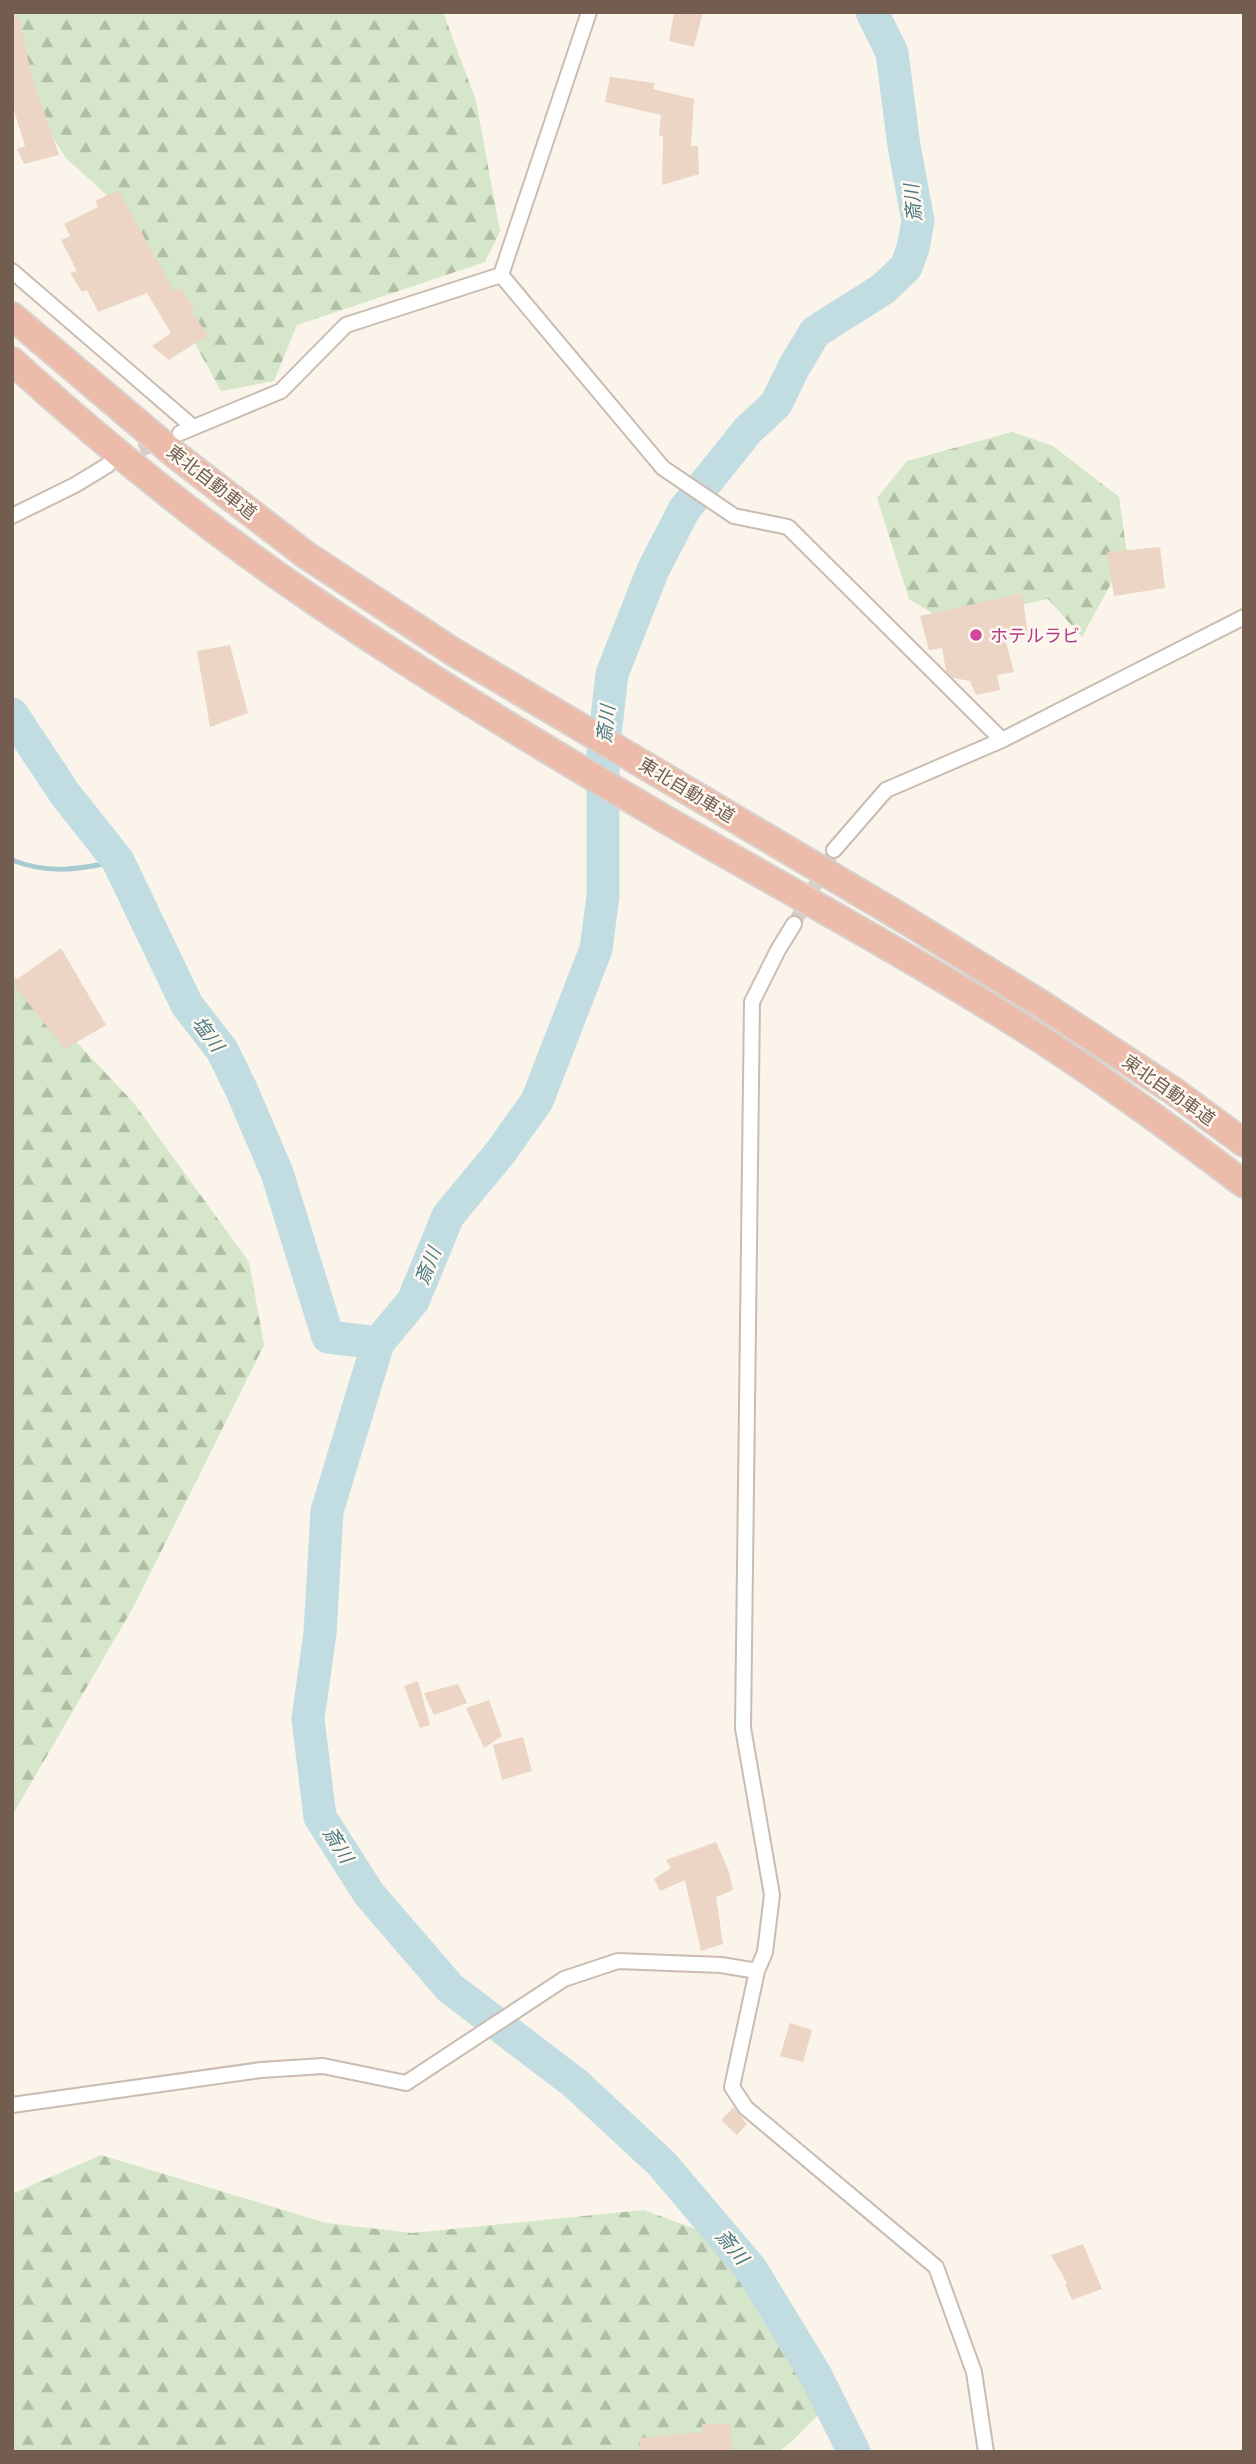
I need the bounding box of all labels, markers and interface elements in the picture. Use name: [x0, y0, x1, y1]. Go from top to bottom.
water label: 斎川: [900, 181, 926, 223]
street label: 東北自動車道: [163, 440, 261, 524]
place label: ホテルラビ: [990, 625, 1080, 646]
marker: ホテルラビ: [968, 627, 984, 643]
water label: 斎川: [593, 702, 620, 744]
street label: 東北自動車道: [635, 753, 739, 827]
water label: 塩川: [188, 1012, 230, 1058]
street label: 東北自動車道: [1119, 1050, 1219, 1130]
water label: 斎川: [410, 1242, 447, 1288]
water label: 斎川: [318, 1823, 359, 1869]
water label: 斎川: [711, 2225, 754, 2270]

